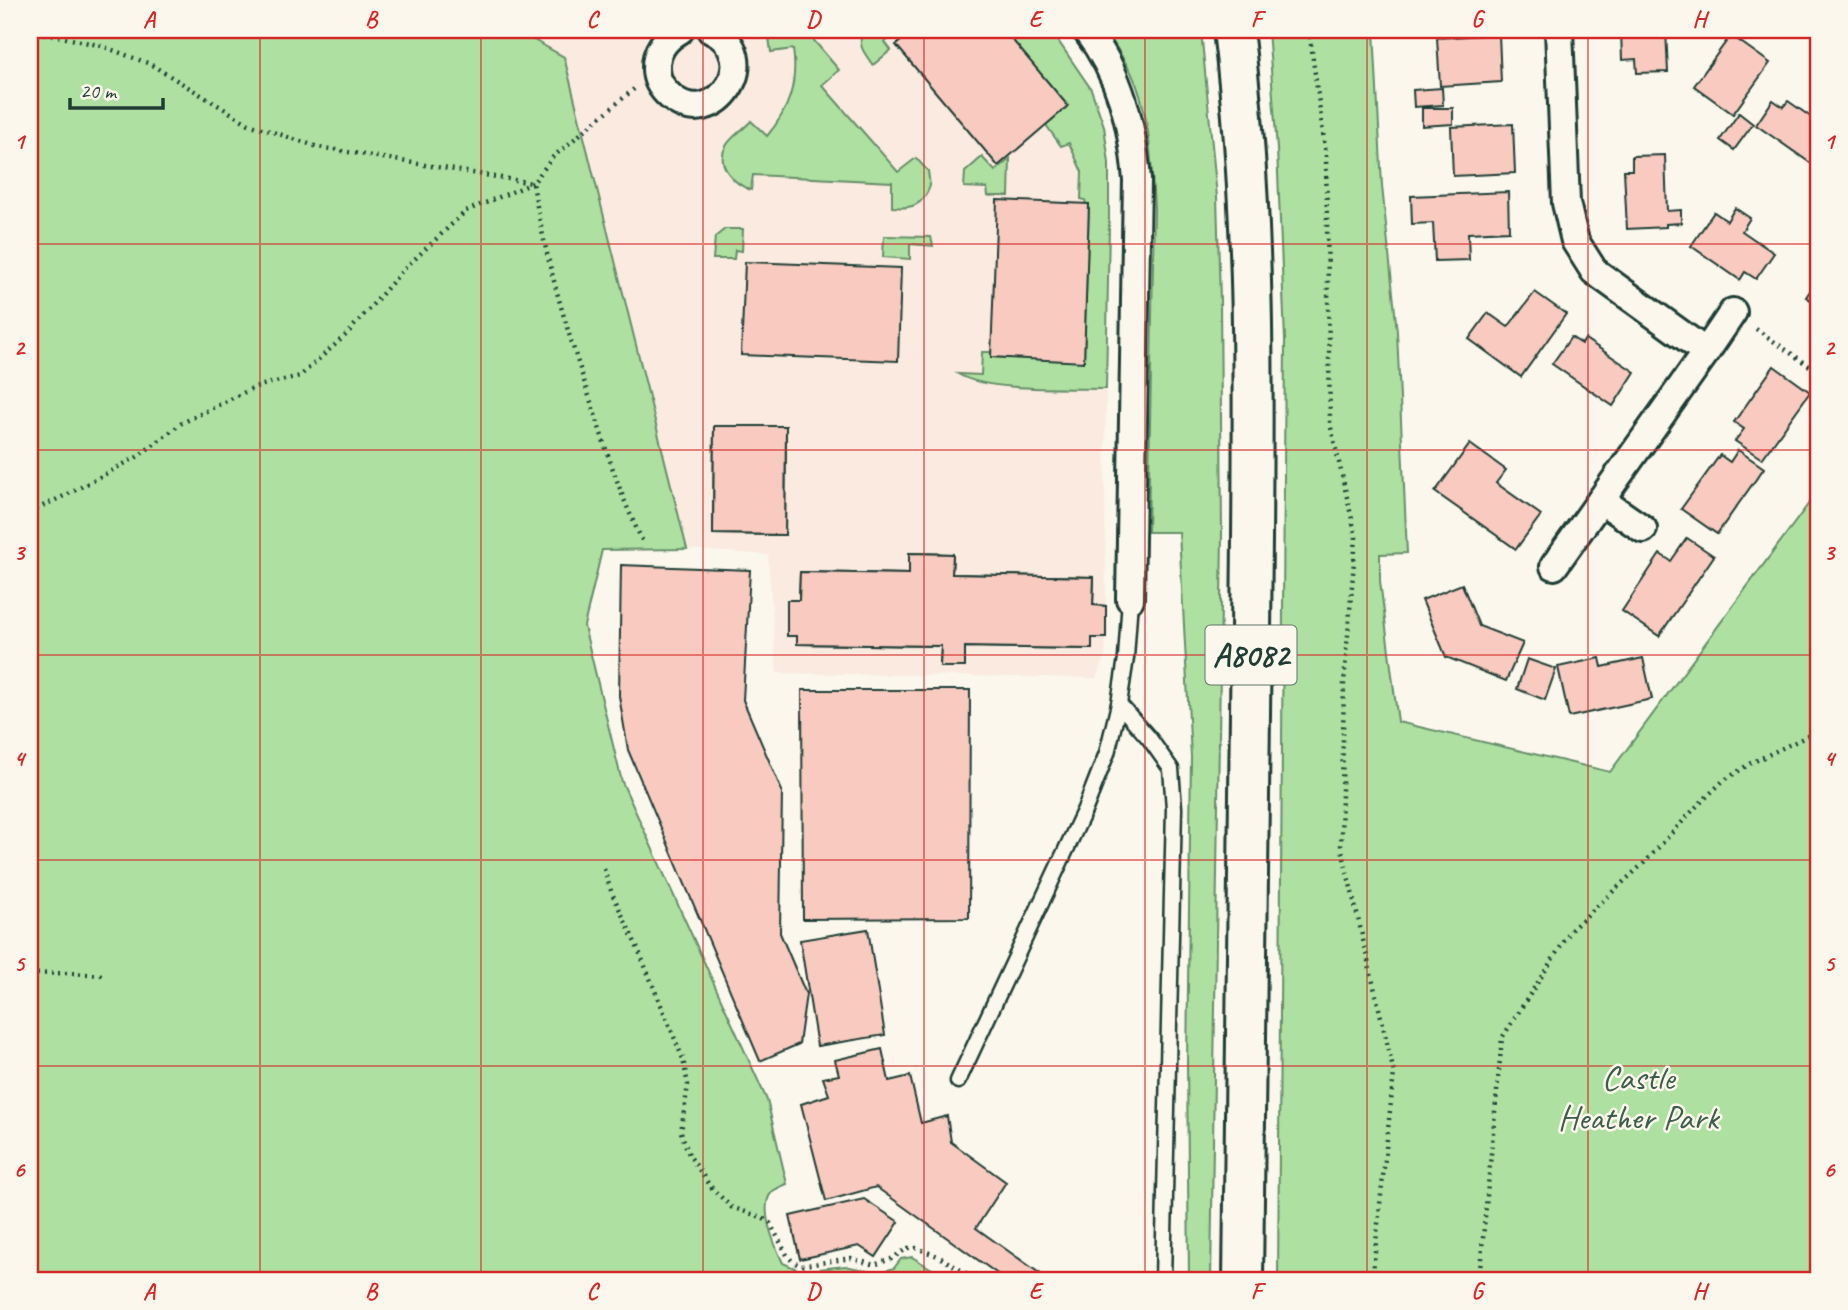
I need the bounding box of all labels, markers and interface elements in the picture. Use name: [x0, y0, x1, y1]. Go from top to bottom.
text: A: [143, 5, 157, 34]
text: B: [365, 5, 379, 34]
text: C: [587, 5, 601, 34]
text: D: [806, 5, 822, 34]
text: E: [1029, 5, 1045, 34]
text: F: [1251, 5, 1267, 34]
text: G: [1471, 5, 1486, 34]
text: H: [1692, 5, 1710, 34]
scale bar: [70, 66, 163, 110]
text: 20 m: [80, 78, 118, 104]
text: 1: [14, 127, 27, 156]
text: 1: [1824, 127, 1837, 156]
text: 2: [14, 333, 27, 362]
text: 2: [1824, 333, 1837, 362]
text: 3: [14, 538, 27, 567]
text: 3: [1824, 538, 1837, 567]
road number: A8082: [1206, 626, 1296, 684]
text: 4: [14, 744, 27, 773]
text: 4: [1824, 744, 1837, 773]
text: 5: [14, 949, 26, 978]
text: 5: [1824, 949, 1836, 978]
park label: Castle Heather Park: [1558, 1055, 1720, 1140]
text: 6: [14, 1155, 27, 1184]
text: 6: [1824, 1155, 1837, 1184]
text: A: [143, 1277, 157, 1306]
text: B: [365, 1277, 379, 1306]
text: C: [587, 1277, 601, 1306]
text: D: [806, 1277, 822, 1306]
text: E: [1029, 1277, 1045, 1306]
text: F: [1251, 1277, 1267, 1306]
text: G: [1471, 1277, 1486, 1306]
text: H: [1692, 1277, 1710, 1306]

